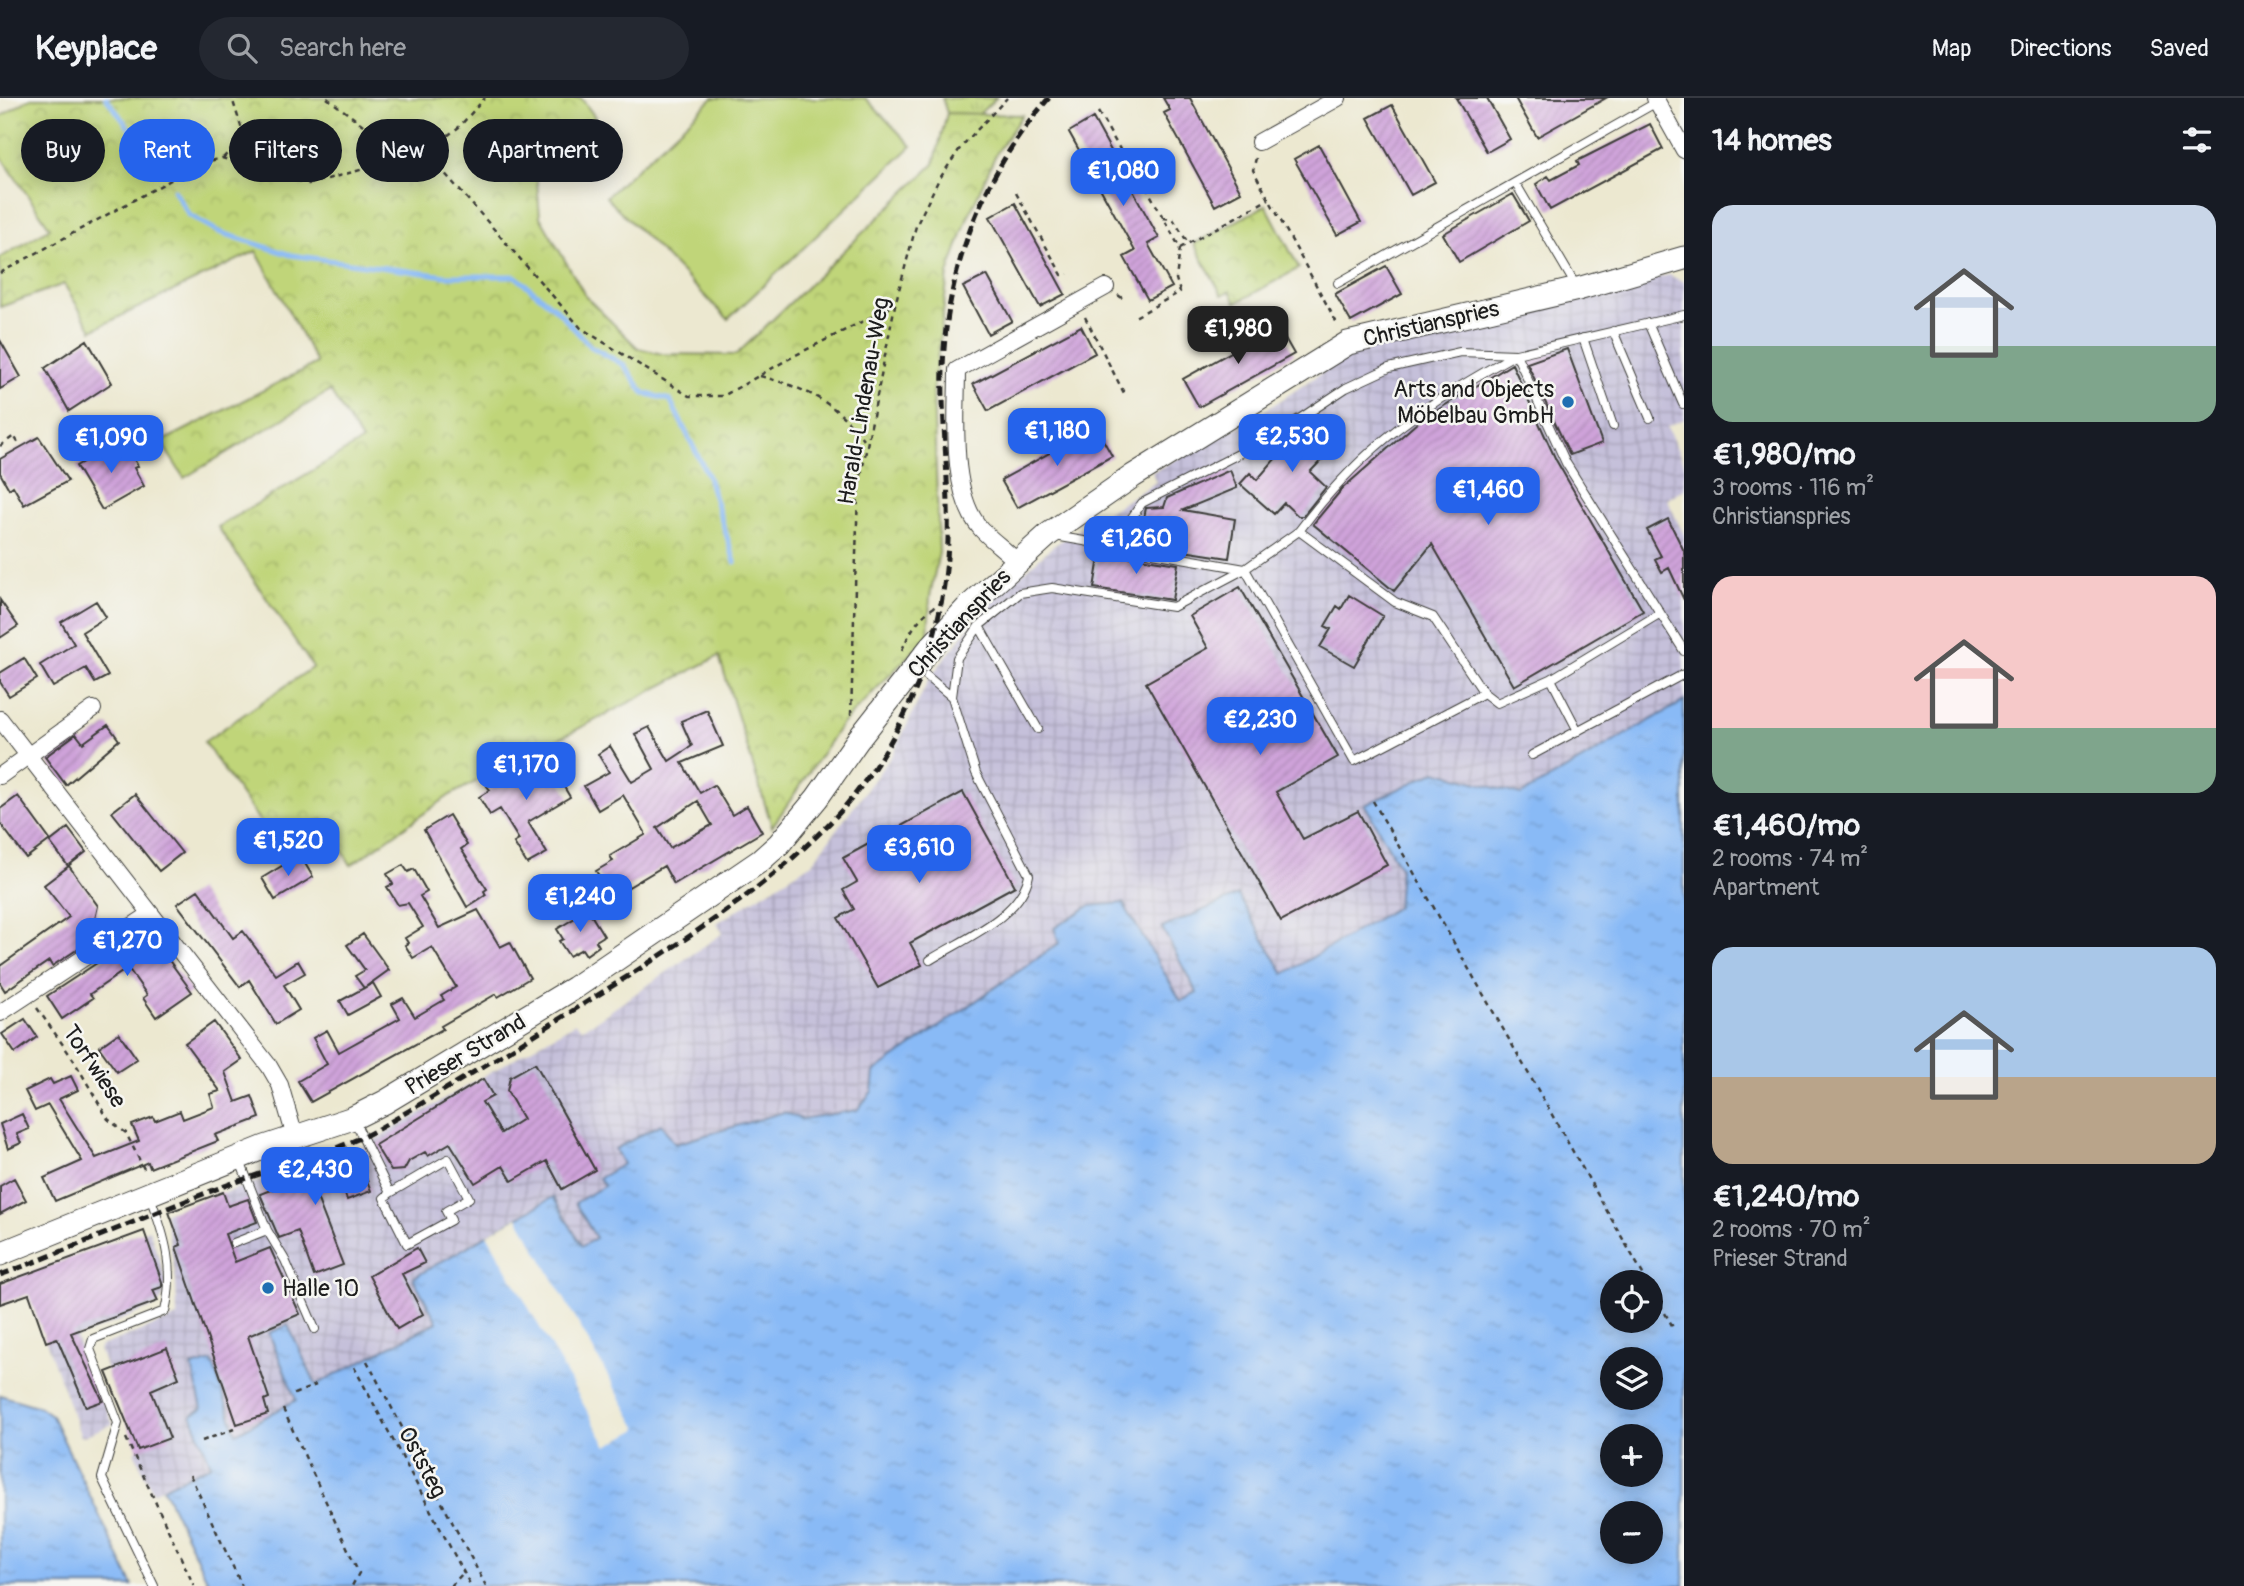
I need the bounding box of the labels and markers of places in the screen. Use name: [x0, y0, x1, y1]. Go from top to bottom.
pin: €1,080: [1066, 148, 1180, 208]
pin: €1,980: [1181, 306, 1295, 366]
place label: Arts and Objects Möbelbau GmbH: [1393, 375, 1554, 430]
marker: Arts and Objects Möbelbau GmbH: [1560, 394, 1576, 410]
pin: €1,180: [1000, 408, 1114, 468]
pin: €2,530: [1235, 414, 1349, 474]
pin: €1,090: [54, 416, 168, 475]
pin: €1,460: [1431, 468, 1545, 527]
pin: €1,260: [1079, 517, 1193, 576]
pin: €2,230: [1203, 698, 1317, 757]
pin: €1,170: [469, 742, 583, 802]
pin: €1,520: [231, 818, 345, 878]
pin: €3,610: [862, 826, 976, 885]
pin: €1,240: [523, 874, 637, 934]
pin: €1,270: [70, 918, 184, 978]
pin: €2,430: [258, 1148, 372, 1207]
place label: Halle 10: [282, 1274, 359, 1303]
marker: Halle 10: [260, 1280, 276, 1296]

